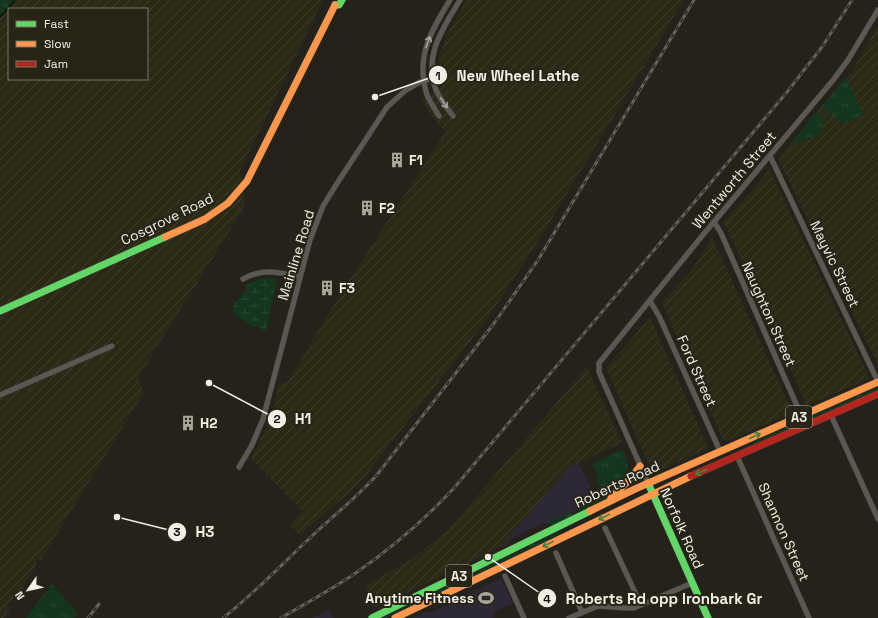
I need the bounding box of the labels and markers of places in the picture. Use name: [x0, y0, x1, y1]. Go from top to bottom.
callout: New Wheel Lathe: [428, 62, 587, 89]
building icon: F1: [388, 151, 406, 169]
place label: F1: [409, 151, 423, 169]
building icon: F2: [358, 199, 376, 217]
place label: F2: [379, 199, 395, 217]
building icon: F3: [318, 279, 336, 297]
place label: F3: [339, 279, 355, 297]
callout: H1: [267, 405, 319, 432]
building icon: H2: [179, 414, 197, 432]
place label: H2: [200, 414, 218, 432]
callout: H3: [167, 518, 222, 545]
callout: Roberts Rd opp Ironbark Gr: [537, 585, 770, 612]
place label: Anytime Fitness: [365, 589, 474, 607]
sports icon: Anytime Fitness: [477, 589, 495, 607]

